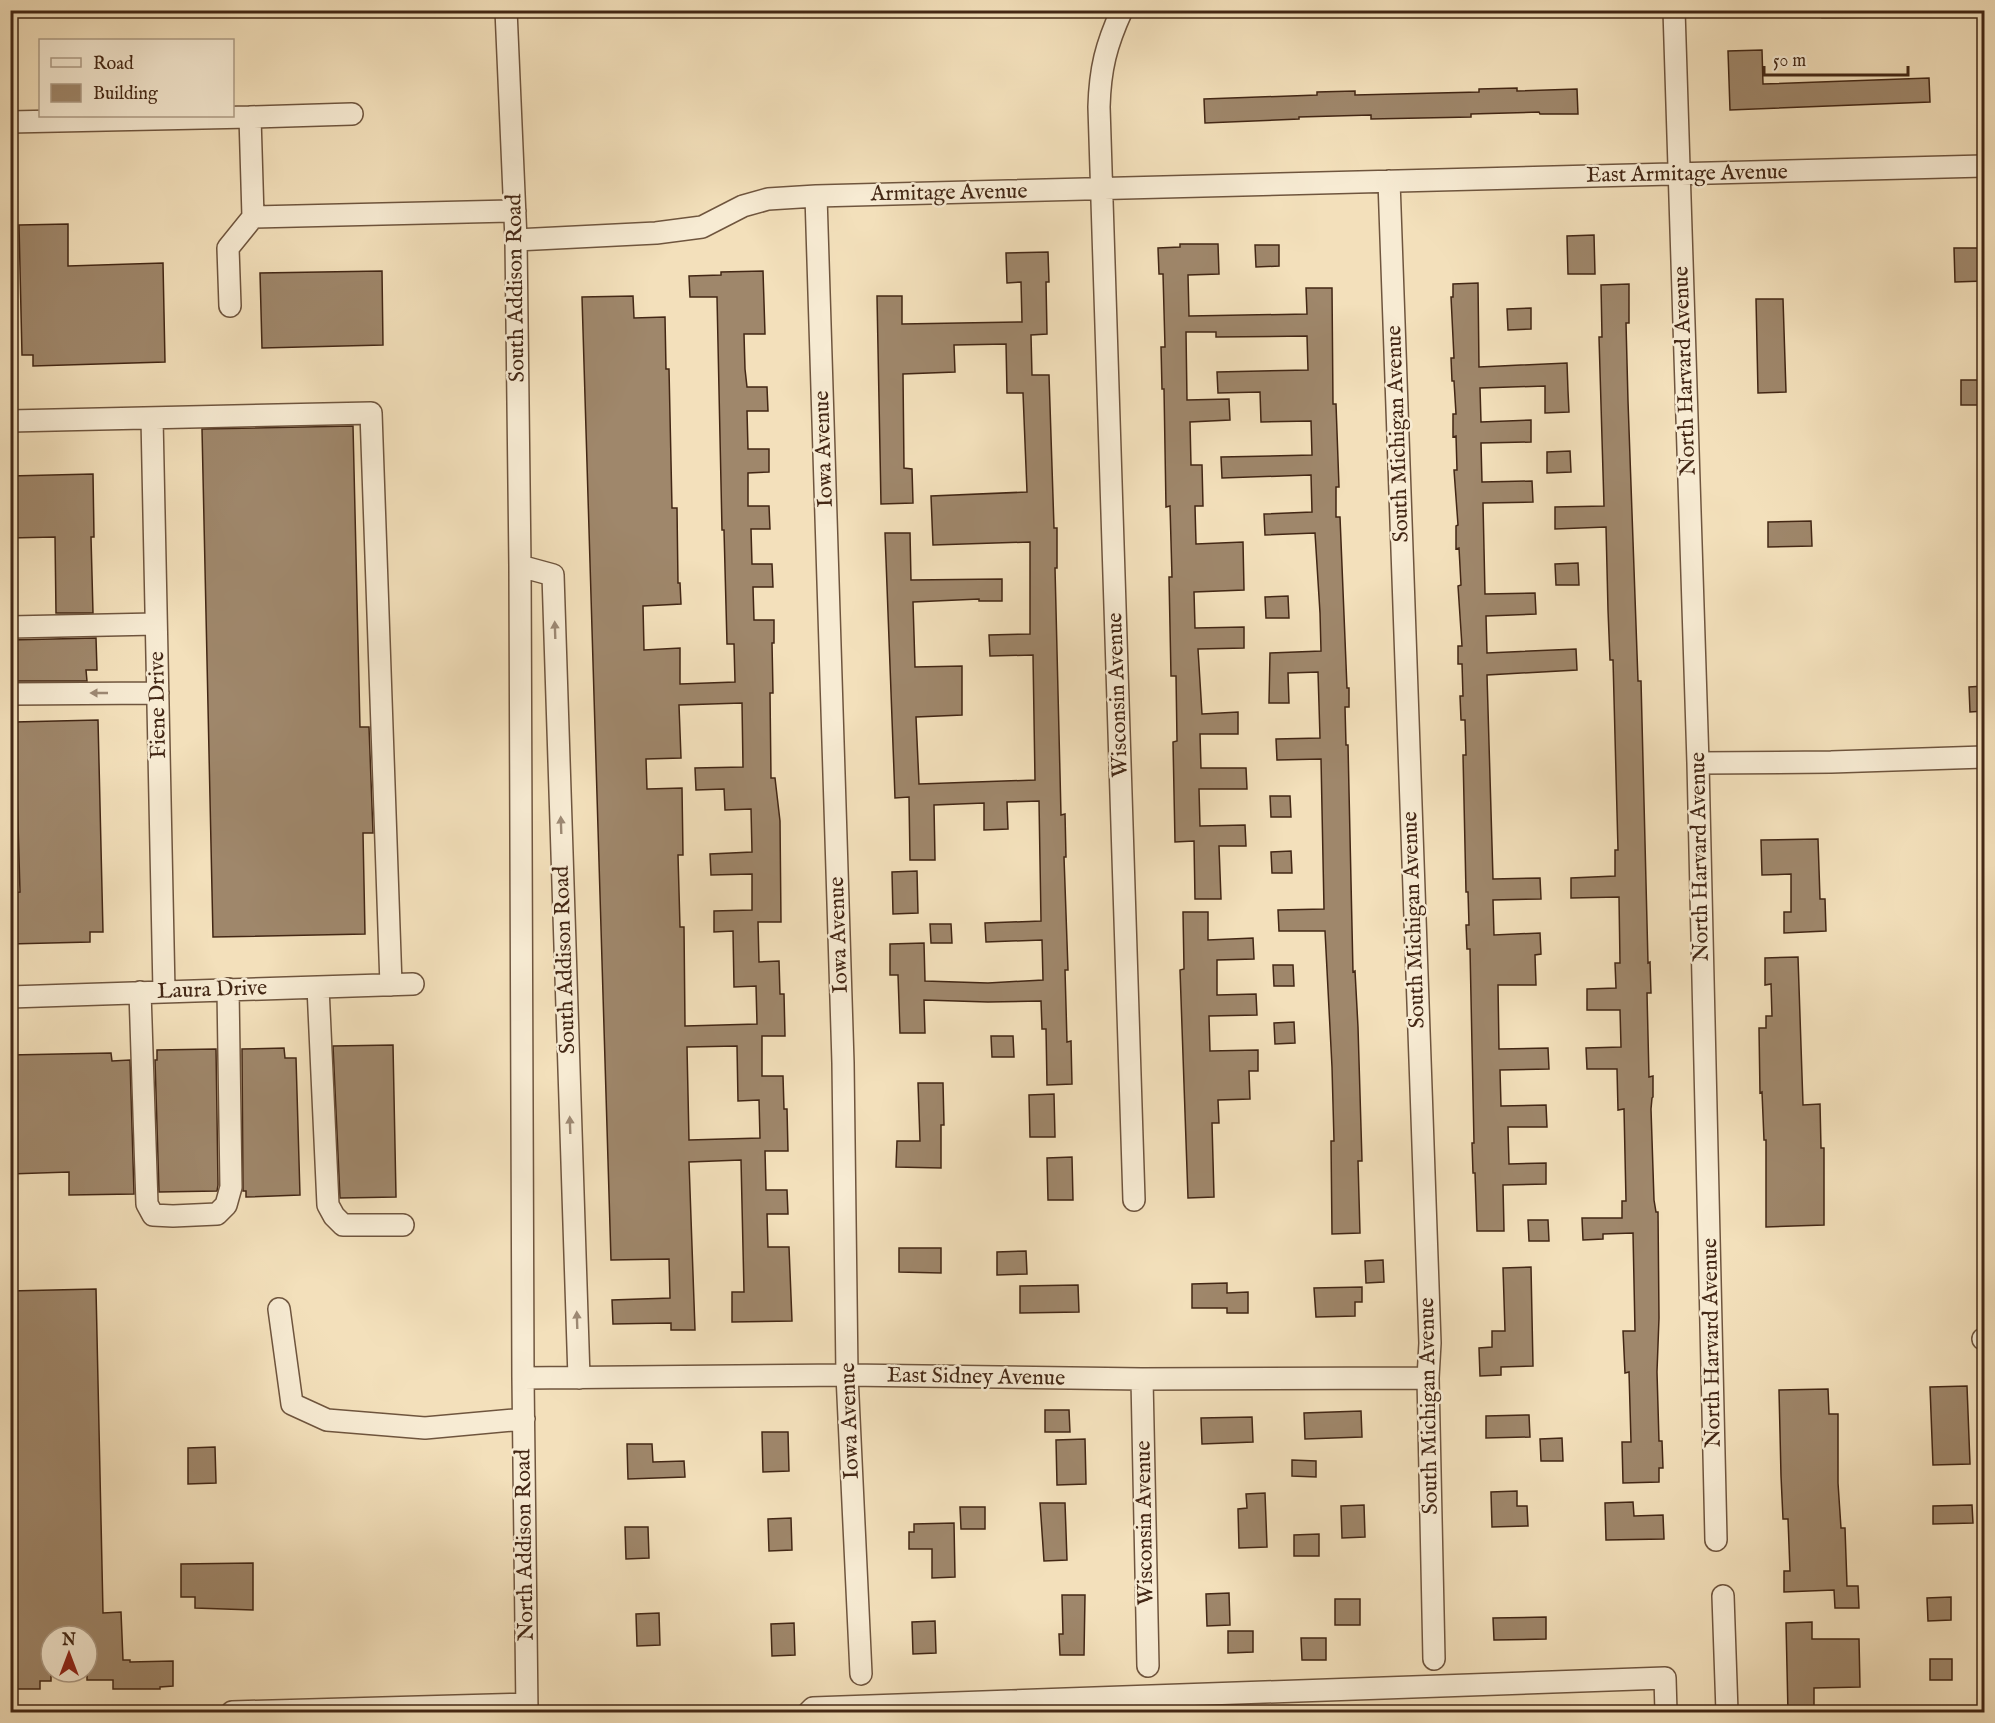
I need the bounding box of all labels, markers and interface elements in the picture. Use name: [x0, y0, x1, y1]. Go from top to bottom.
legend: [39, 39, 234, 117]
scale bar: [1764, 39, 1908, 77]
text: 50 m: [1773, 50, 1806, 73]
text: Road: [93, 53, 134, 76]
text: Building: [93, 83, 158, 106]
street label: East Armitage Avenue: [1586, 158, 1788, 190]
street label: Armitage Avenue: [869, 178, 1028, 208]
street label: South Addison Road: [500, 193, 532, 382]
street label: North Harvard Avenue: [1667, 266, 1703, 476]
street label: South Michigan Avenue: [1380, 325, 1416, 543]
street label: Iowa Avenue: [808, 390, 840, 508]
street label: Wisconsin Avenue: [1101, 612, 1135, 778]
one-way arrow: [550, 621, 559, 640]
street label: Fiene Drive: [143, 651, 173, 759]
one-way arrow: [90, 688, 109, 698]
street label: North Harvard Avenue: [1684, 752, 1716, 962]
street label: South Michigan Avenue: [1396, 811, 1432, 1029]
one-way arrow: [556, 816, 565, 835]
street label: South Addison Road: [548, 865, 582, 1055]
street label: Iowa Avenue: [823, 876, 855, 994]
street label: Laura Drive: [156, 974, 268, 1006]
one-way arrow: [566, 1115, 575, 1134]
street label: North Harvard Avenue: [1696, 1238, 1728, 1448]
street label: South Michigan Avenue: [1413, 1297, 1445, 1515]
one-way arrow: [572, 1310, 581, 1329]
street label: East Sidney Avenue: [887, 1361, 1065, 1393]
street label: Iowa Avenue: [834, 1362, 866, 1480]
street label: Wisconsin Avenue: [1130, 1440, 1160, 1606]
street label: North Addison Road: [509, 1448, 541, 1641]
north arrow: [39, 1624, 99, 1684]
text: N: [61, 1631, 76, 1651]

